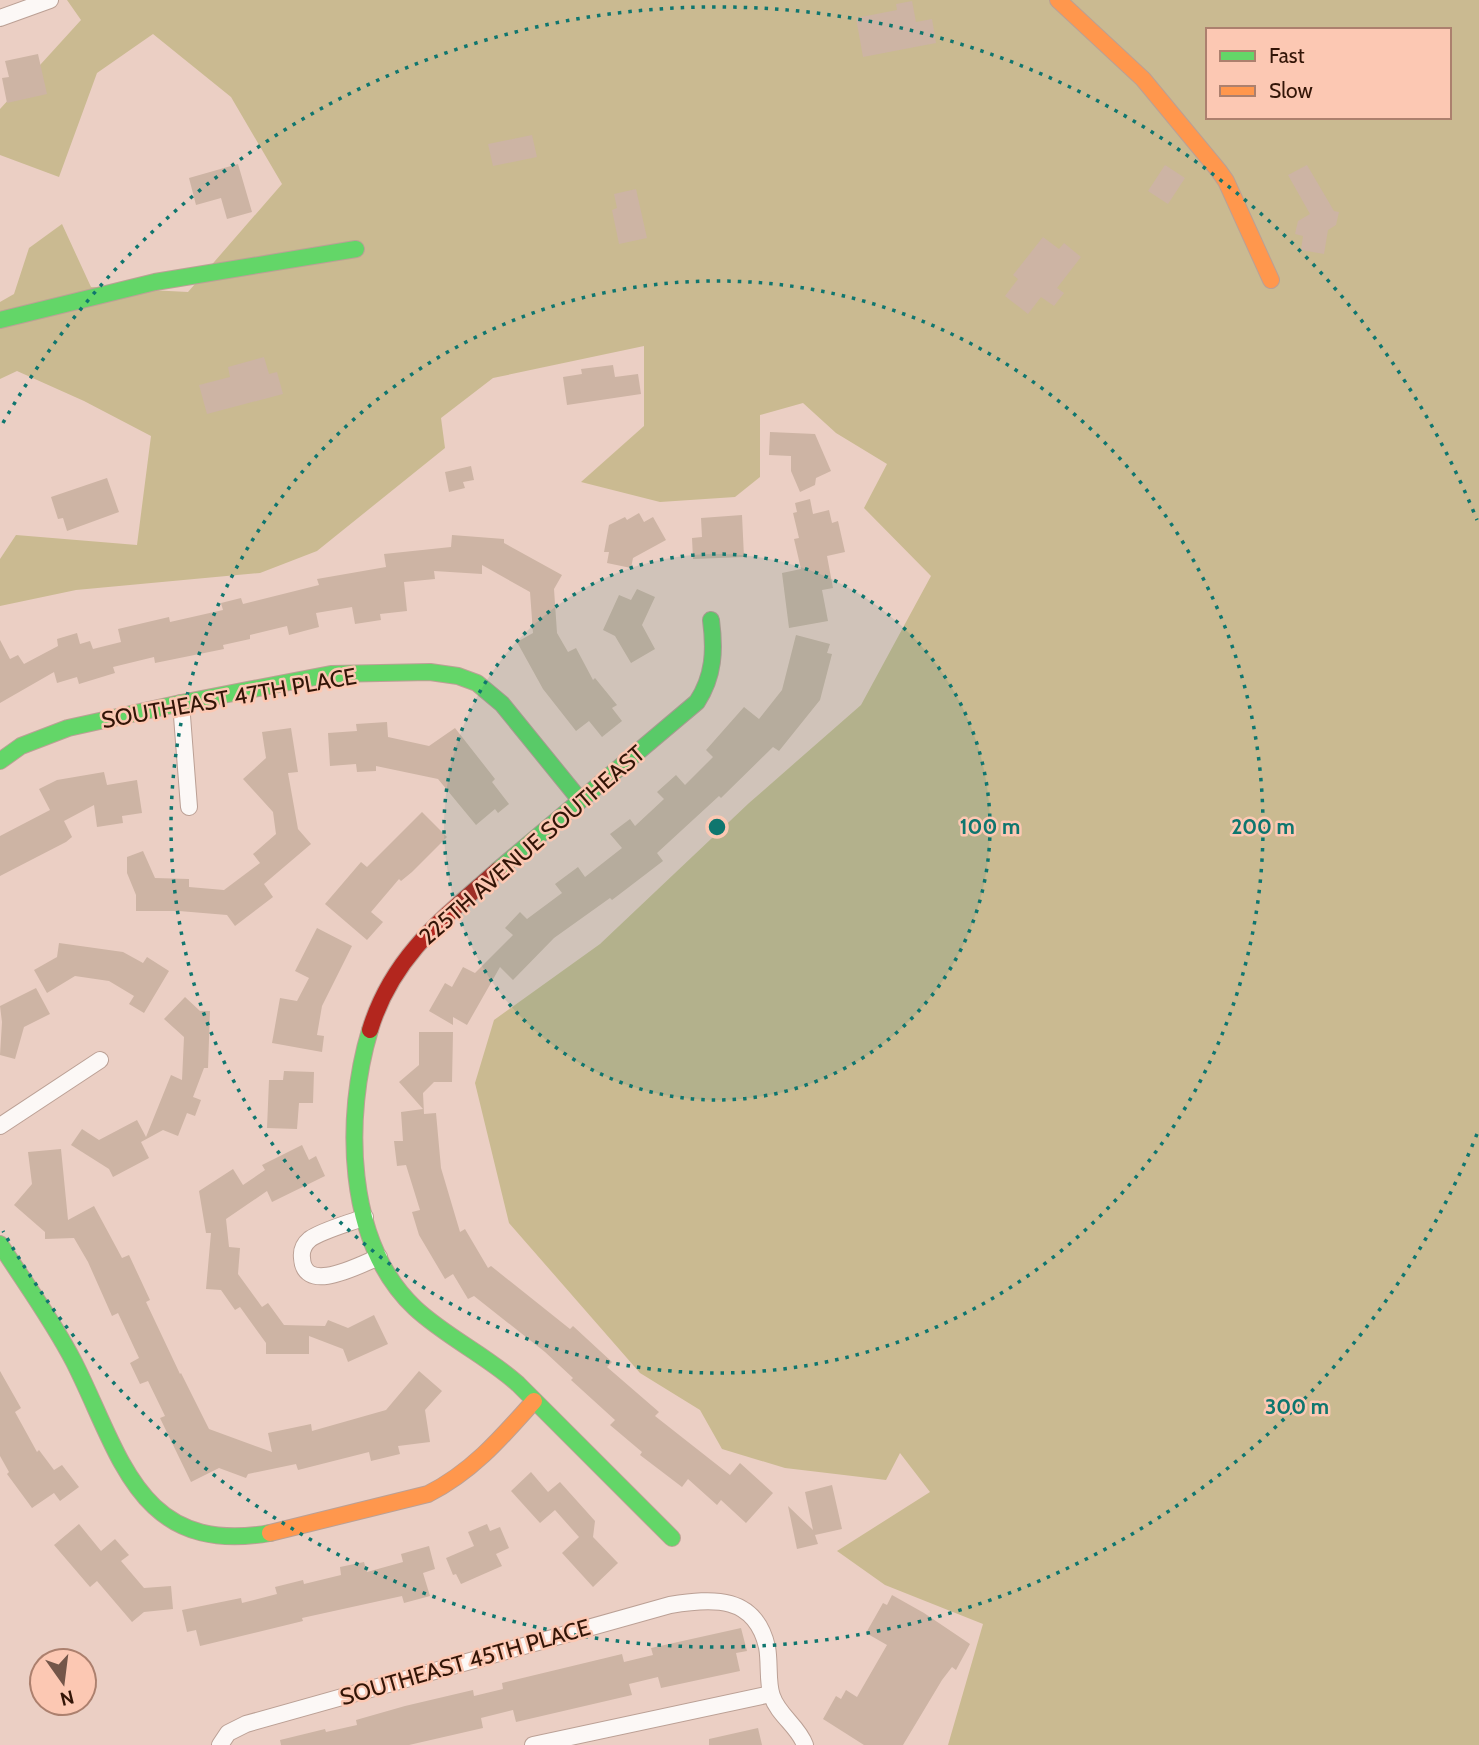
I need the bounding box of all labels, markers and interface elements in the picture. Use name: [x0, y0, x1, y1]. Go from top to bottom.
legend: [1206, 28, 1451, 119]
text: Fast: [1269, 43, 1305, 68]
text: Slow: [1269, 78, 1313, 103]
street label: SOUTHEAST 47TH PLACE: [99, 662, 359, 734]
street label: 225TH AVENUE SOUTHEAST: [414, 739, 650, 951]
text: 100 m: [960, 814, 1020, 839]
text: 200 m: [1231, 814, 1295, 839]
centre of rings: [705, 815, 729, 839]
text: 300 m: [1265, 1394, 1329, 1419]
street label: SOUTHEAST 45TH PLACE: [337, 1613, 593, 1711]
north arrow: [28, 1647, 98, 1717]
text: N: [58, 1685, 76, 1711]

